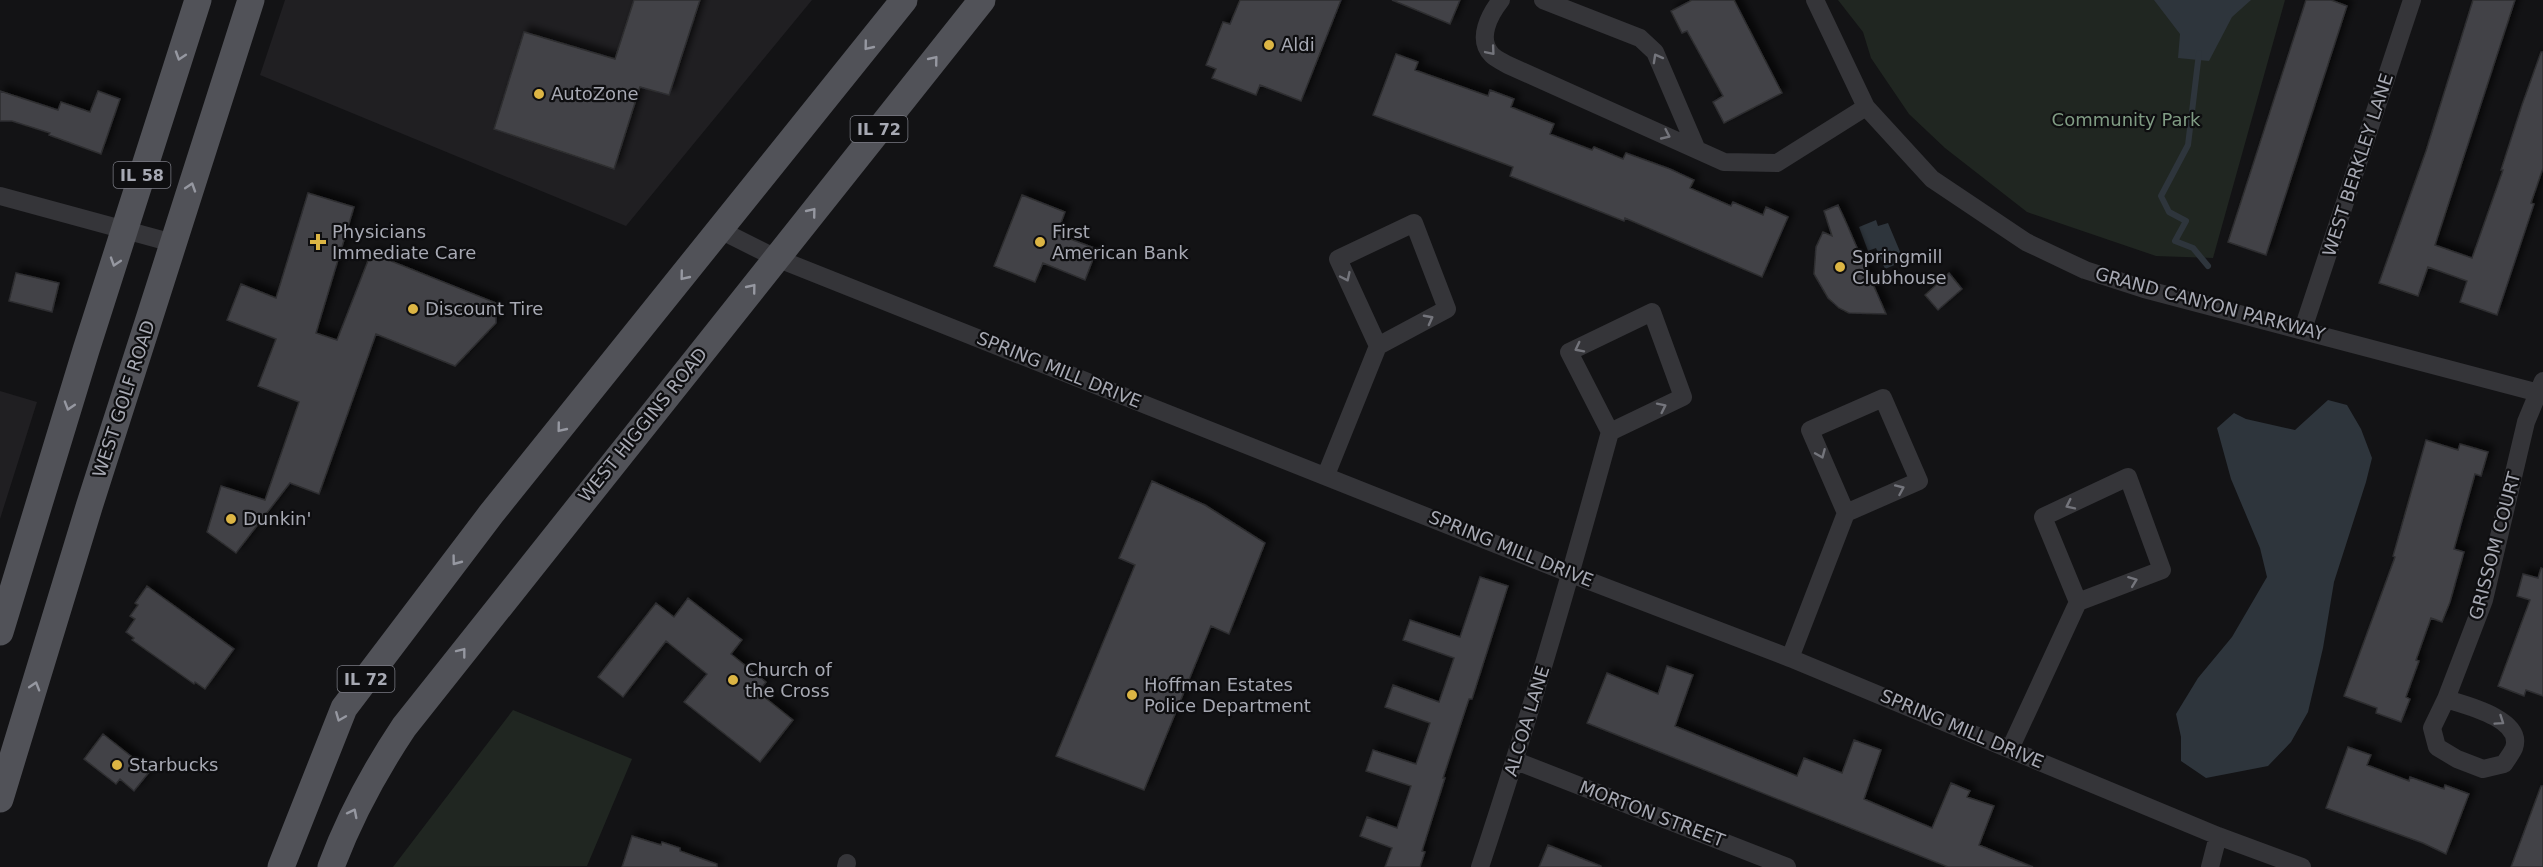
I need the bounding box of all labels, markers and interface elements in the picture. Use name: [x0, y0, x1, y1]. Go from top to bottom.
place label: Aldi: [1281, 34, 1315, 55]
marker: Aldi: [1262, 38, 1276, 52]
one-way arrow: [864, 39, 875, 50]
one-way arrow: [1484, 44, 1495, 55]
one-way arrow: [175, 50, 188, 61]
one-way arrow: [1653, 54, 1664, 64]
one-way arrow: [927, 56, 938, 67]
street label: WEST BERKLEY LANE: [2318, 71, 2397, 259]
place label: AutoZone: [551, 83, 639, 104]
marker: AutoZone: [532, 87, 546, 101]
park label: Community Park: [2052, 109, 2201, 130]
road number: IL 72: [850, 116, 908, 142]
one-way arrow: [1659, 127, 1670, 139]
road number: IL 58: [114, 162, 170, 188]
one-way arrow: [184, 182, 196, 193]
one-way arrow: [805, 208, 816, 219]
place label: Physicians Immediate Care: [332, 221, 476, 263]
place label: First American Bank: [1052, 221, 1189, 263]
marker: Physicians Immediate Care: [309, 233, 327, 251]
marker: First American Bank: [1033, 235, 1047, 249]
place label: Springmill Clubhouse: [1852, 246, 1947, 288]
one-way arrow: [110, 256, 122, 267]
marker: Springmill Clubhouse: [1833, 260, 1847, 274]
street label: GRAND CANYON PARKWAY: [2093, 263, 2328, 345]
one-way arrow: [680, 269, 691, 280]
one-way arrow: [1339, 270, 1351, 281]
one-way arrow: [745, 283, 756, 294]
place label: Discount Tire: [425, 298, 543, 319]
marker: Discount Tire: [406, 302, 420, 316]
one-way arrow: [1423, 315, 1434, 326]
street label: WEST GOLF ROAD: [88, 318, 159, 480]
street label: SPRING MILL DRIVE: [974, 327, 1144, 412]
one-way arrow: [1574, 340, 1585, 352]
street label: WEST HIGGINS ROAD: [574, 343, 711, 506]
one-way arrow: [64, 400, 76, 411]
one-way arrow: [1656, 402, 1667, 414]
one-way arrow: [557, 421, 568, 432]
one-way arrow: [1814, 448, 1826, 459]
street label: GRISSOM COURT: [2465, 469, 2525, 622]
one-way arrow: [1893, 484, 1904, 496]
one-way arrow: [2065, 497, 2076, 509]
street label: SPRING MILL DRIVE: [1426, 506, 1596, 591]
place label: Dunkin': [243, 508, 311, 529]
marker: Dunkin': [224, 512, 238, 526]
one-way arrow: [452, 554, 463, 565]
one-way arrow: [2127, 576, 2138, 589]
one-way arrow: [455, 648, 466, 659]
place label: Church of the Cross: [745, 659, 832, 701]
street label: ALCOA LANE: [1500, 663, 1553, 779]
road number: IL 72: [338, 666, 394, 692]
marker: Church of the Cross: [726, 673, 740, 687]
place label: Hoffman Estates Police Department: [1144, 674, 1311, 716]
one-way arrow: [28, 681, 40, 692]
street label: SPRING MILL DRIVE: [1877, 685, 2047, 772]
marker: Hoffman Estates Police Department: [1125, 688, 1139, 702]
one-way arrow: [335, 711, 347, 722]
one-way arrow: [2493, 714, 2504, 725]
place label: Starbucks: [129, 754, 218, 775]
marker: Starbucks: [110, 758, 124, 772]
street label: MORTON STREET: [1577, 776, 1729, 851]
one-way arrow: [346, 808, 357, 819]

